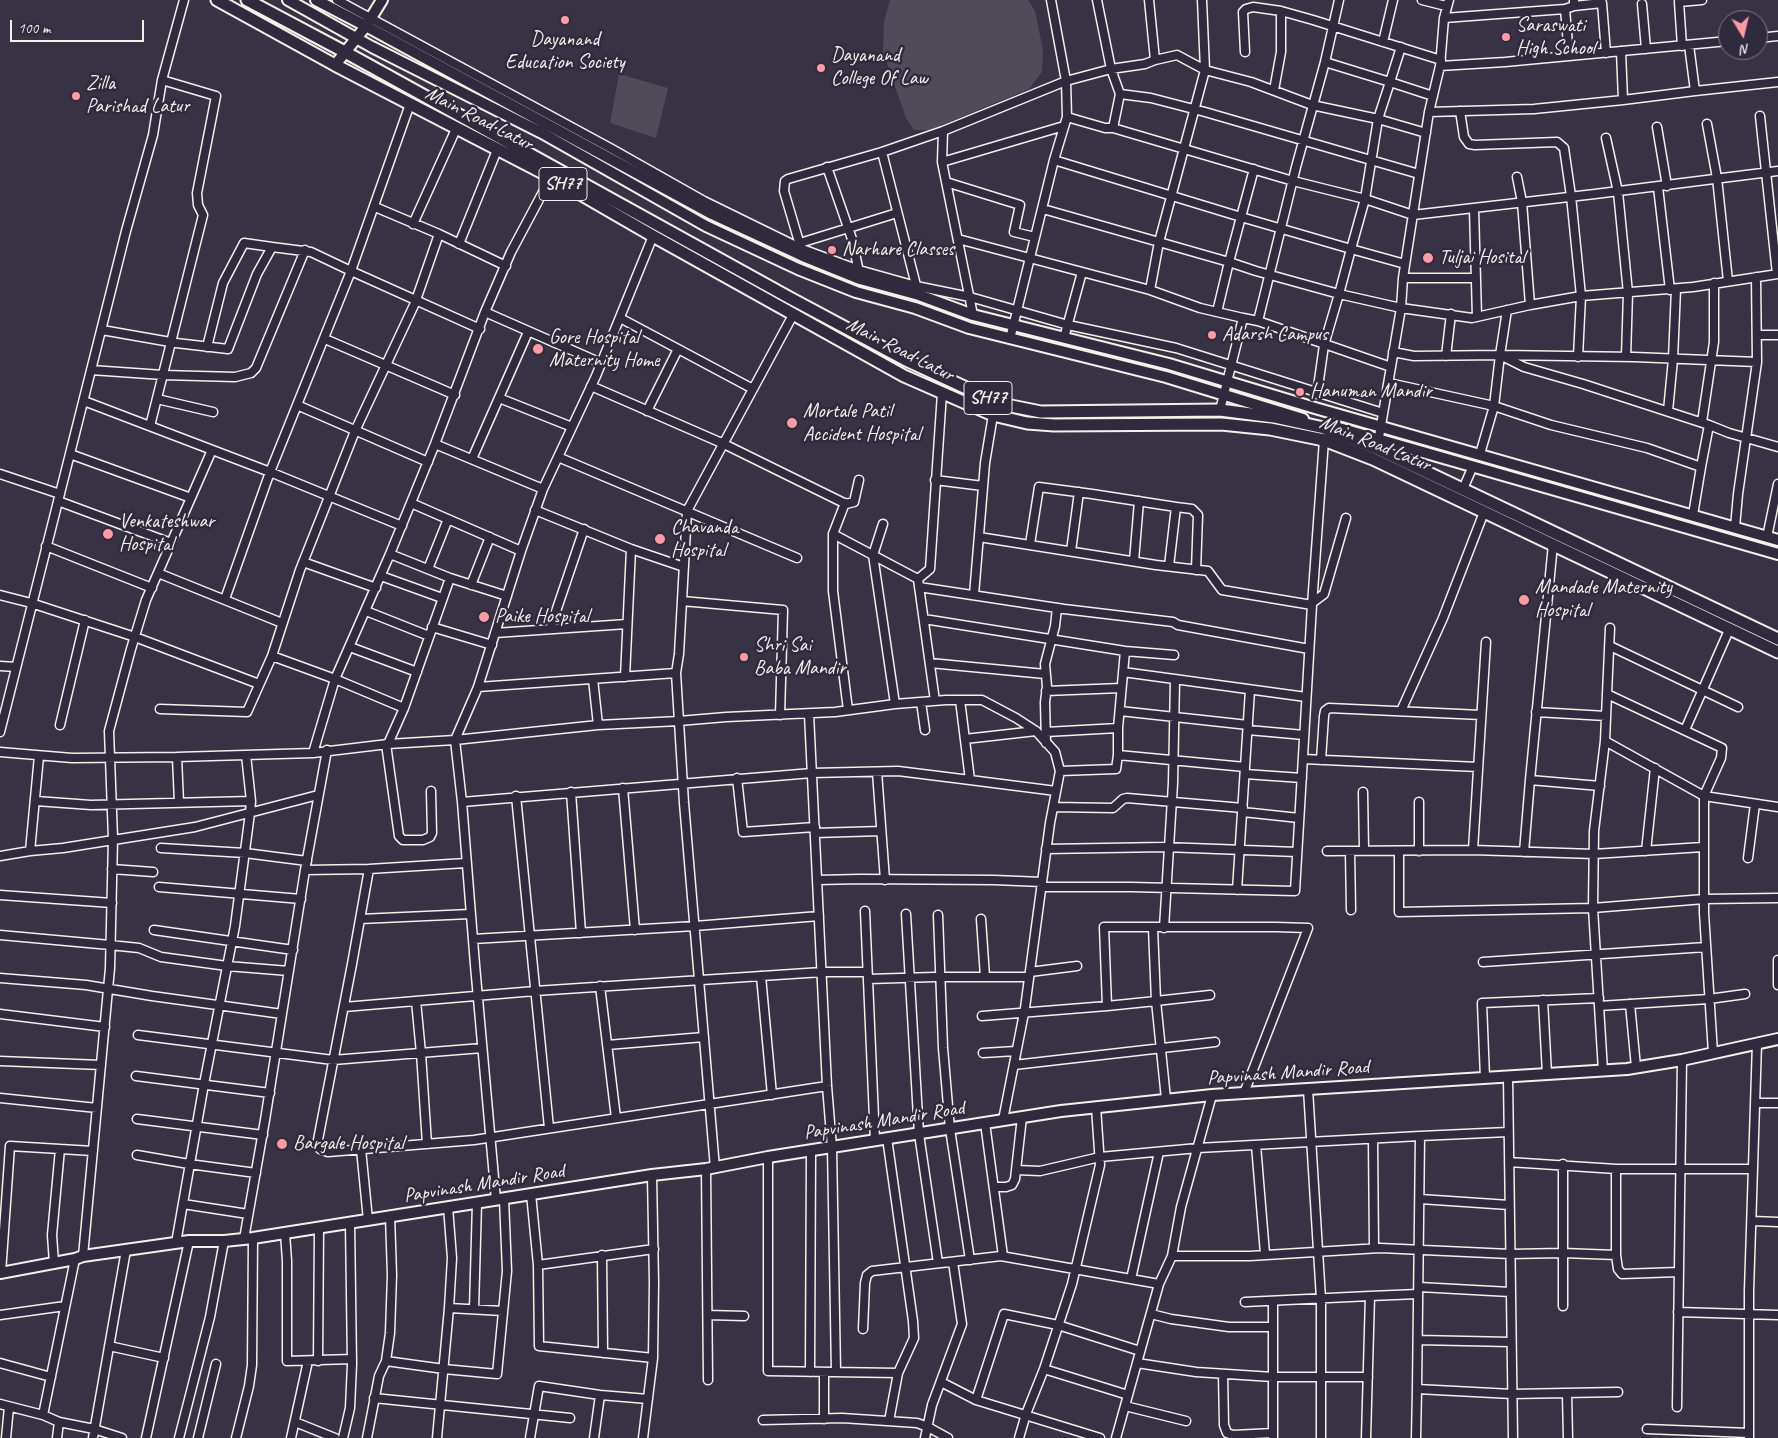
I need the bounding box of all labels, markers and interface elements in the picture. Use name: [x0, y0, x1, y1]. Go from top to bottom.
scale bar: [12, 10, 146, 42]
north arrow: [1718, 10, 1768, 60]
marker: Dayanand Education Society: [559, 14, 571, 26]
place label: Saraswati High School: [1516, 14, 1595, 61]
text: 100 m: [18, 19, 50, 38]
place label: Dayanand Education Society: [505, 28, 625, 75]
marker: Saraswati High School: [1500, 31, 1512, 43]
text: N: [1740, 40, 1751, 58]
place label: Dayanand College Of Law: [831, 44, 928, 91]
marker: Dayanand College Of Law: [815, 62, 827, 74]
place label: Zilla Parishad Latur: [86, 72, 189, 119]
street label: Main Road Latur: [421, 82, 537, 156]
marker: Zilla Parishad Latur: [70, 90, 82, 102]
road number: SH77: [539, 168, 587, 200]
place label: Narhare Classes: [842, 238, 954, 262]
marker: Narhare Classes: [826, 244, 838, 256]
place label: Tuljai Hosital: [1439, 246, 1525, 270]
marker: Tuljai Hosital: [1421, 251, 1435, 265]
street label: Main Road Latur: [842, 313, 958, 387]
place label: Adarsh Campus: [1222, 323, 1328, 347]
place label: Gore Hospital Maternity Home: [549, 326, 659, 373]
marker: Adarsh Campus: [1206, 329, 1218, 341]
marker: Gore Hospital Maternity Home: [531, 342, 545, 356]
place label: Hanuman Mandir: [1310, 380, 1432, 404]
road number: SH77: [964, 382, 1012, 414]
marker: Hanuman Mandir: [1294, 386, 1306, 398]
place label: Mortale Patil Accident Hospital: [803, 400, 920, 447]
street label: Main Road Latur: [1316, 411, 1434, 477]
marker: Mortale Patil Accident Hospital: [785, 416, 799, 430]
place label: Venkateshwar Hospital: [119, 510, 214, 557]
place label: Chavanda Hospital: [671, 516, 738, 563]
marker: Venkateshwar Hospital: [101, 527, 115, 541]
marker: Chavanda Hospital: [653, 532, 667, 546]
place label: Mandade Maternity Hospital: [1535, 576, 1672, 623]
marker: Mandade Maternity Hospital: [1517, 593, 1531, 607]
place label: Paike Hospital: [495, 605, 589, 629]
marker: Paike Hospital: [477, 610, 491, 624]
place label: Shri Sai Baba Mandir: [754, 634, 846, 681]
marker: Shri Sai Baba Mandir: [738, 651, 750, 663]
street label: Papvinash Mandir Road: [1206, 1055, 1370, 1091]
street label: Papvinash Mandir Road: [802, 1096, 966, 1146]
place label: Bargale Hospital: [293, 1132, 404, 1156]
marker: Bargale Hospital: [275, 1137, 289, 1151]
street label: Papvinash Mandir Road: [402, 1159, 566, 1209]

